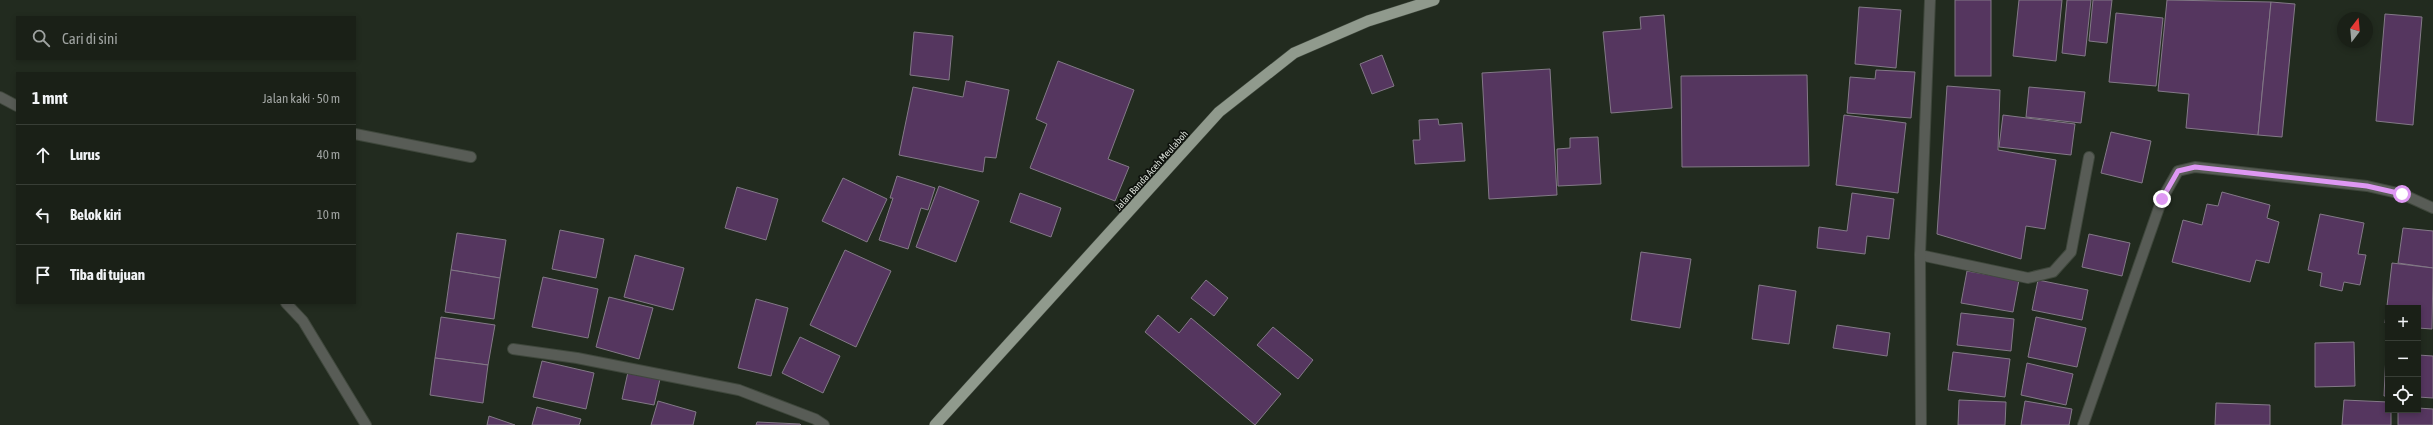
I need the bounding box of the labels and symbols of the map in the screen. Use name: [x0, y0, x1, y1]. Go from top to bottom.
north arrow: [2337, 12, 2373, 48]
street label: Jalan Banda Aceh Meulaboh: [1113, 128, 1190, 212]
route start: [2393, 185, 2411, 203]
route end: [2153, 190, 2171, 208]

